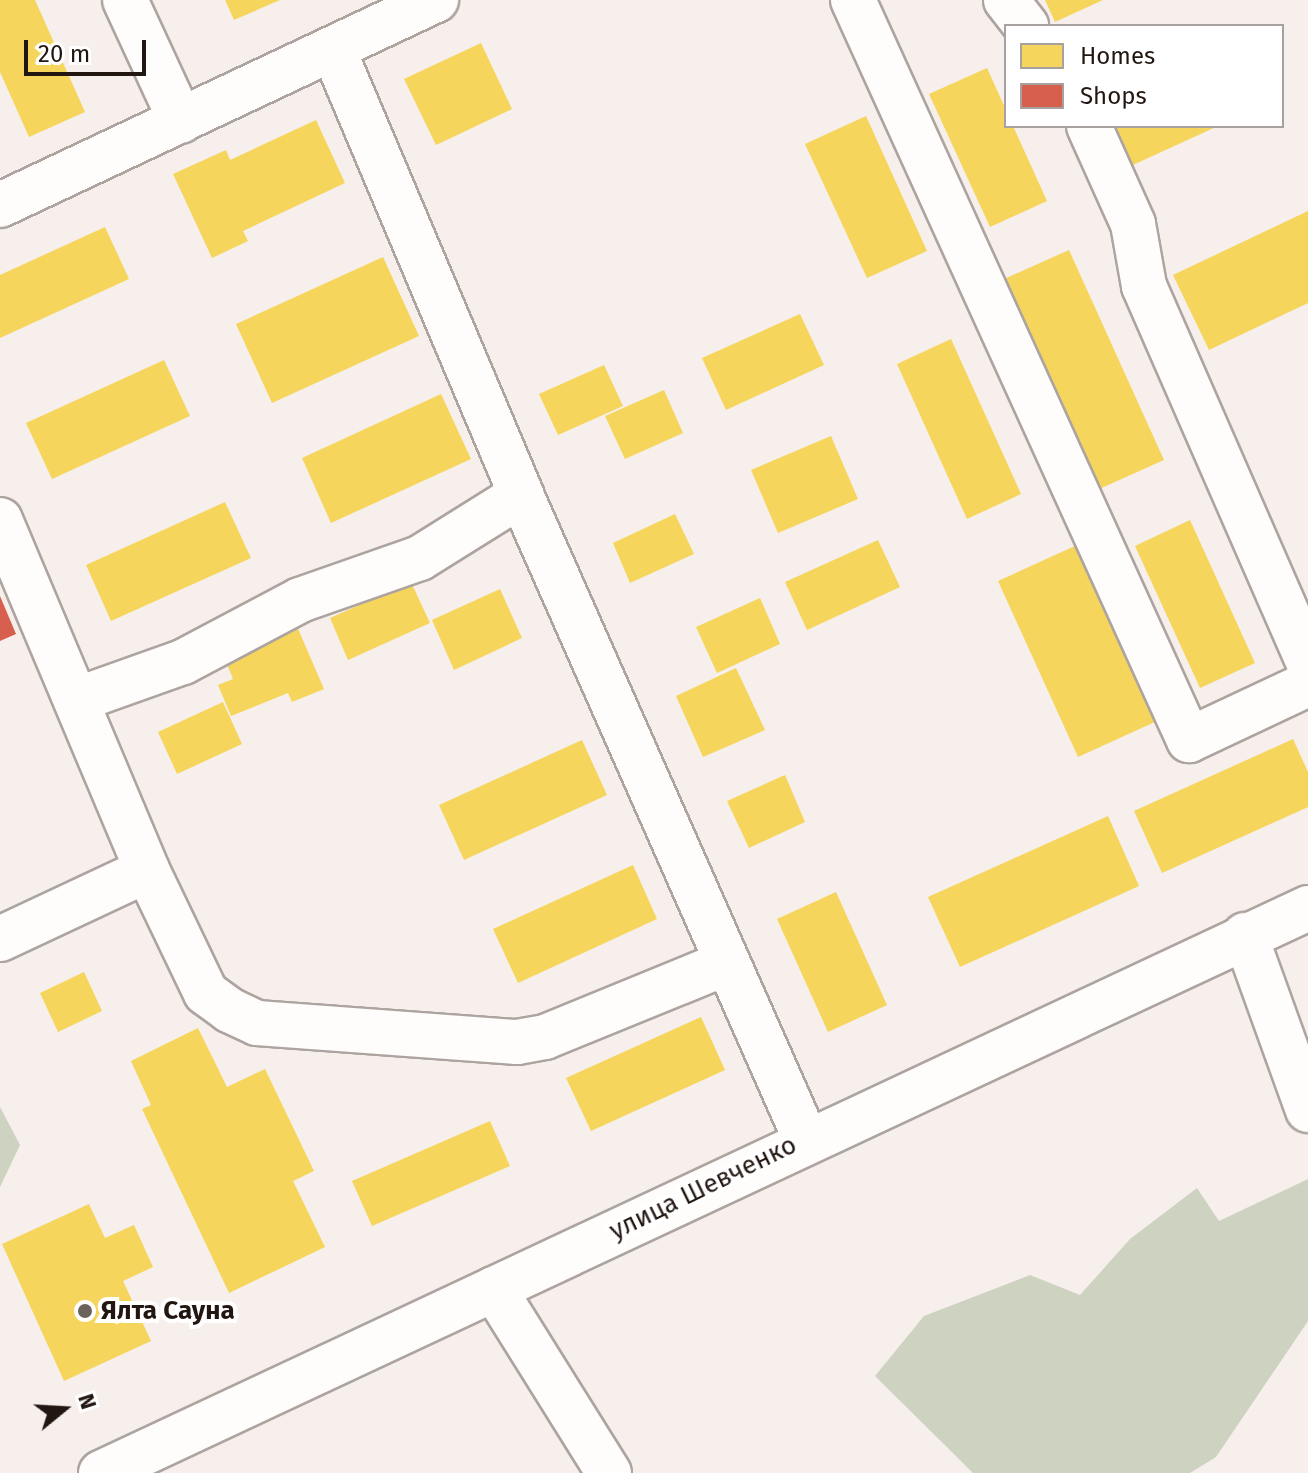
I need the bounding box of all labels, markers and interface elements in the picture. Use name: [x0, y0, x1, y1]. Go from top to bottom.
scale bar: [28, 24, 150, 74]
legend: [1004, 24, 1284, 128]
text: 20 m: [38, 40, 90, 68]
text: Homes: [1080, 42, 1155, 70]
text: Shops: [1080, 82, 1147, 110]
street label: улица Шевченко: [604, 1129, 802, 1247]
place label: Ялта Сауна: [101, 1295, 235, 1327]
marker: Ялта Сауна: [76, 1302, 94, 1320]
north arrow: [24, 1369, 104, 1449]
text: N: [72, 1390, 102, 1413]

